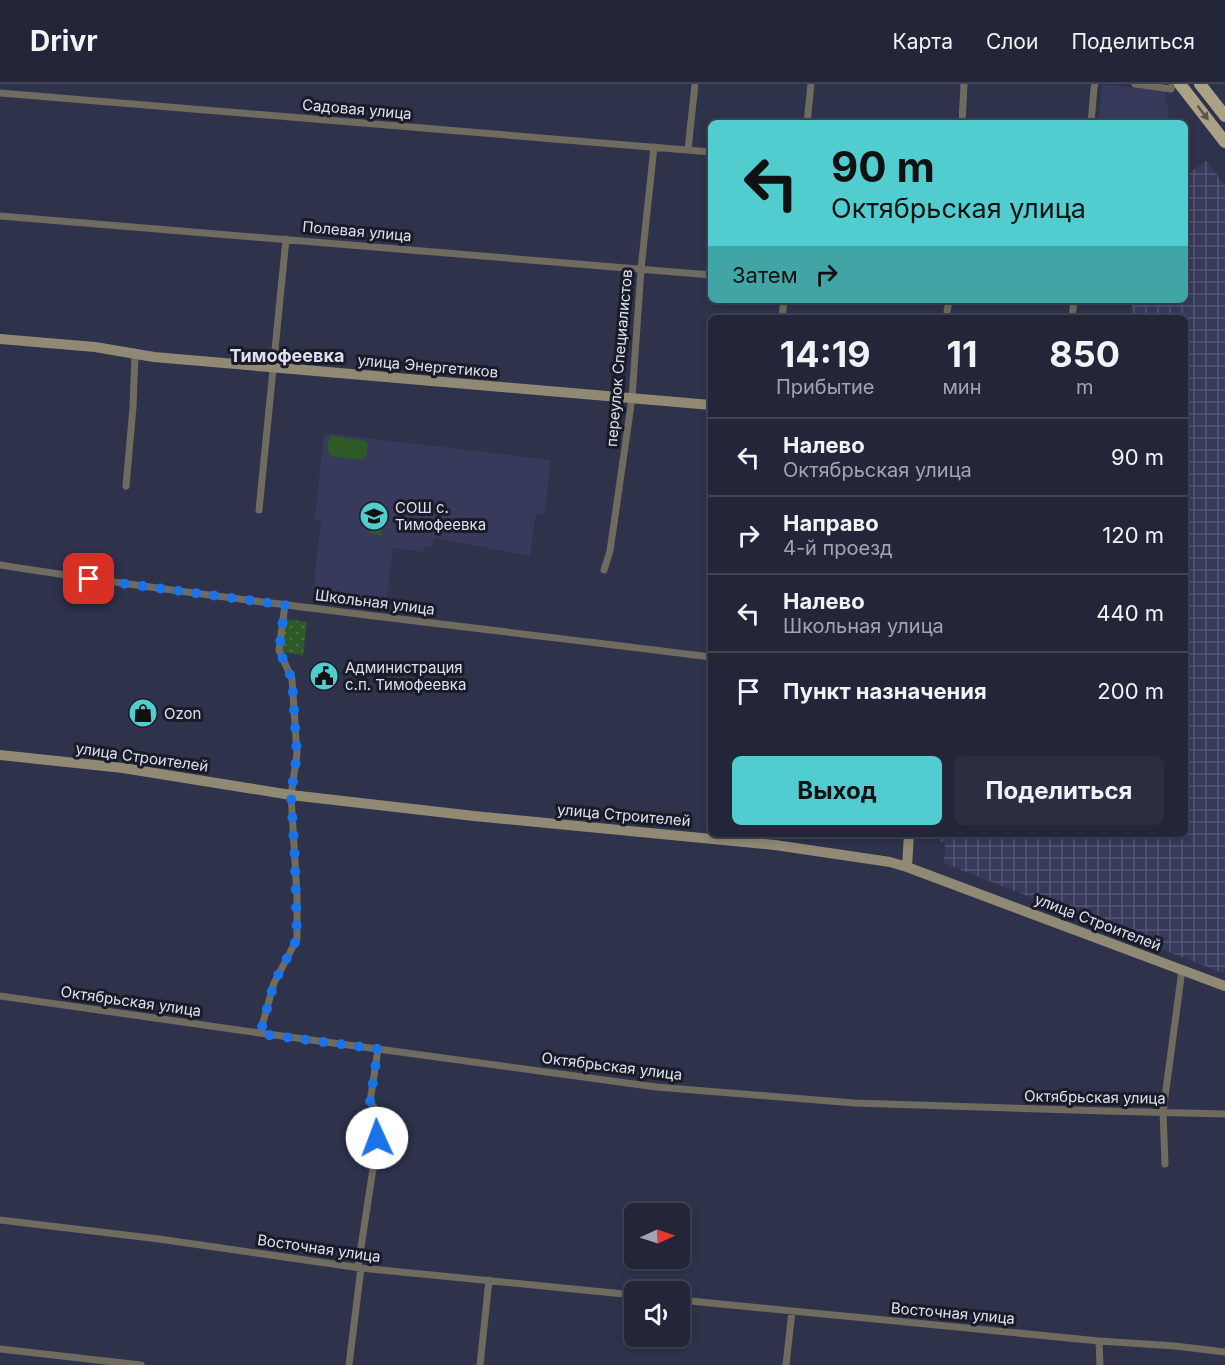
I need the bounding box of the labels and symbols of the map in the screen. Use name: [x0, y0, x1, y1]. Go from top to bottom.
street label: Садовая улица: [301, 95, 413, 123]
one-way arrow: [1196, 105, 1209, 121]
street label: Полевая улица: [302, 217, 412, 245]
street label: переулок Специалистов: [602, 269, 636, 447]
district label: Тимофеевка: [230, 345, 344, 366]
street label: улица Энергетиков: [357, 350, 499, 382]
place label: СОШ с. Тимофеевка: [395, 498, 486, 534]
school or university icon: СОШ с. Тимофеевка: [358, 500, 390, 532]
pin: [63, 553, 114, 604]
street label: Школьная улица: [314, 585, 436, 619]
place label: Администрация с.п. Тимофеевка: [345, 658, 466, 694]
public building icon: Администрация с.п. Тимофеевка: [308, 660, 340, 692]
shop icon: Ozon: [127, 697, 159, 729]
place label: Ozon: [164, 704, 201, 723]
street label: улица Строителей: [74, 738, 210, 776]
street label: улица Строителей: [557, 800, 691, 830]
street label: улица Строителей: [1032, 889, 1164, 955]
street label: Октябрьская улица: [60, 982, 202, 1020]
street label: Октябрьская улица: [541, 1048, 683, 1084]
street label: Октябрьская улица: [1024, 1086, 1166, 1108]
position arrow: [345, 1106, 409, 1170]
north arrow: [624, 1203, 690, 1269]
street label: Восточная улица: [256, 1230, 382, 1266]
street label: Восточная улица: [890, 1298, 1016, 1328]

